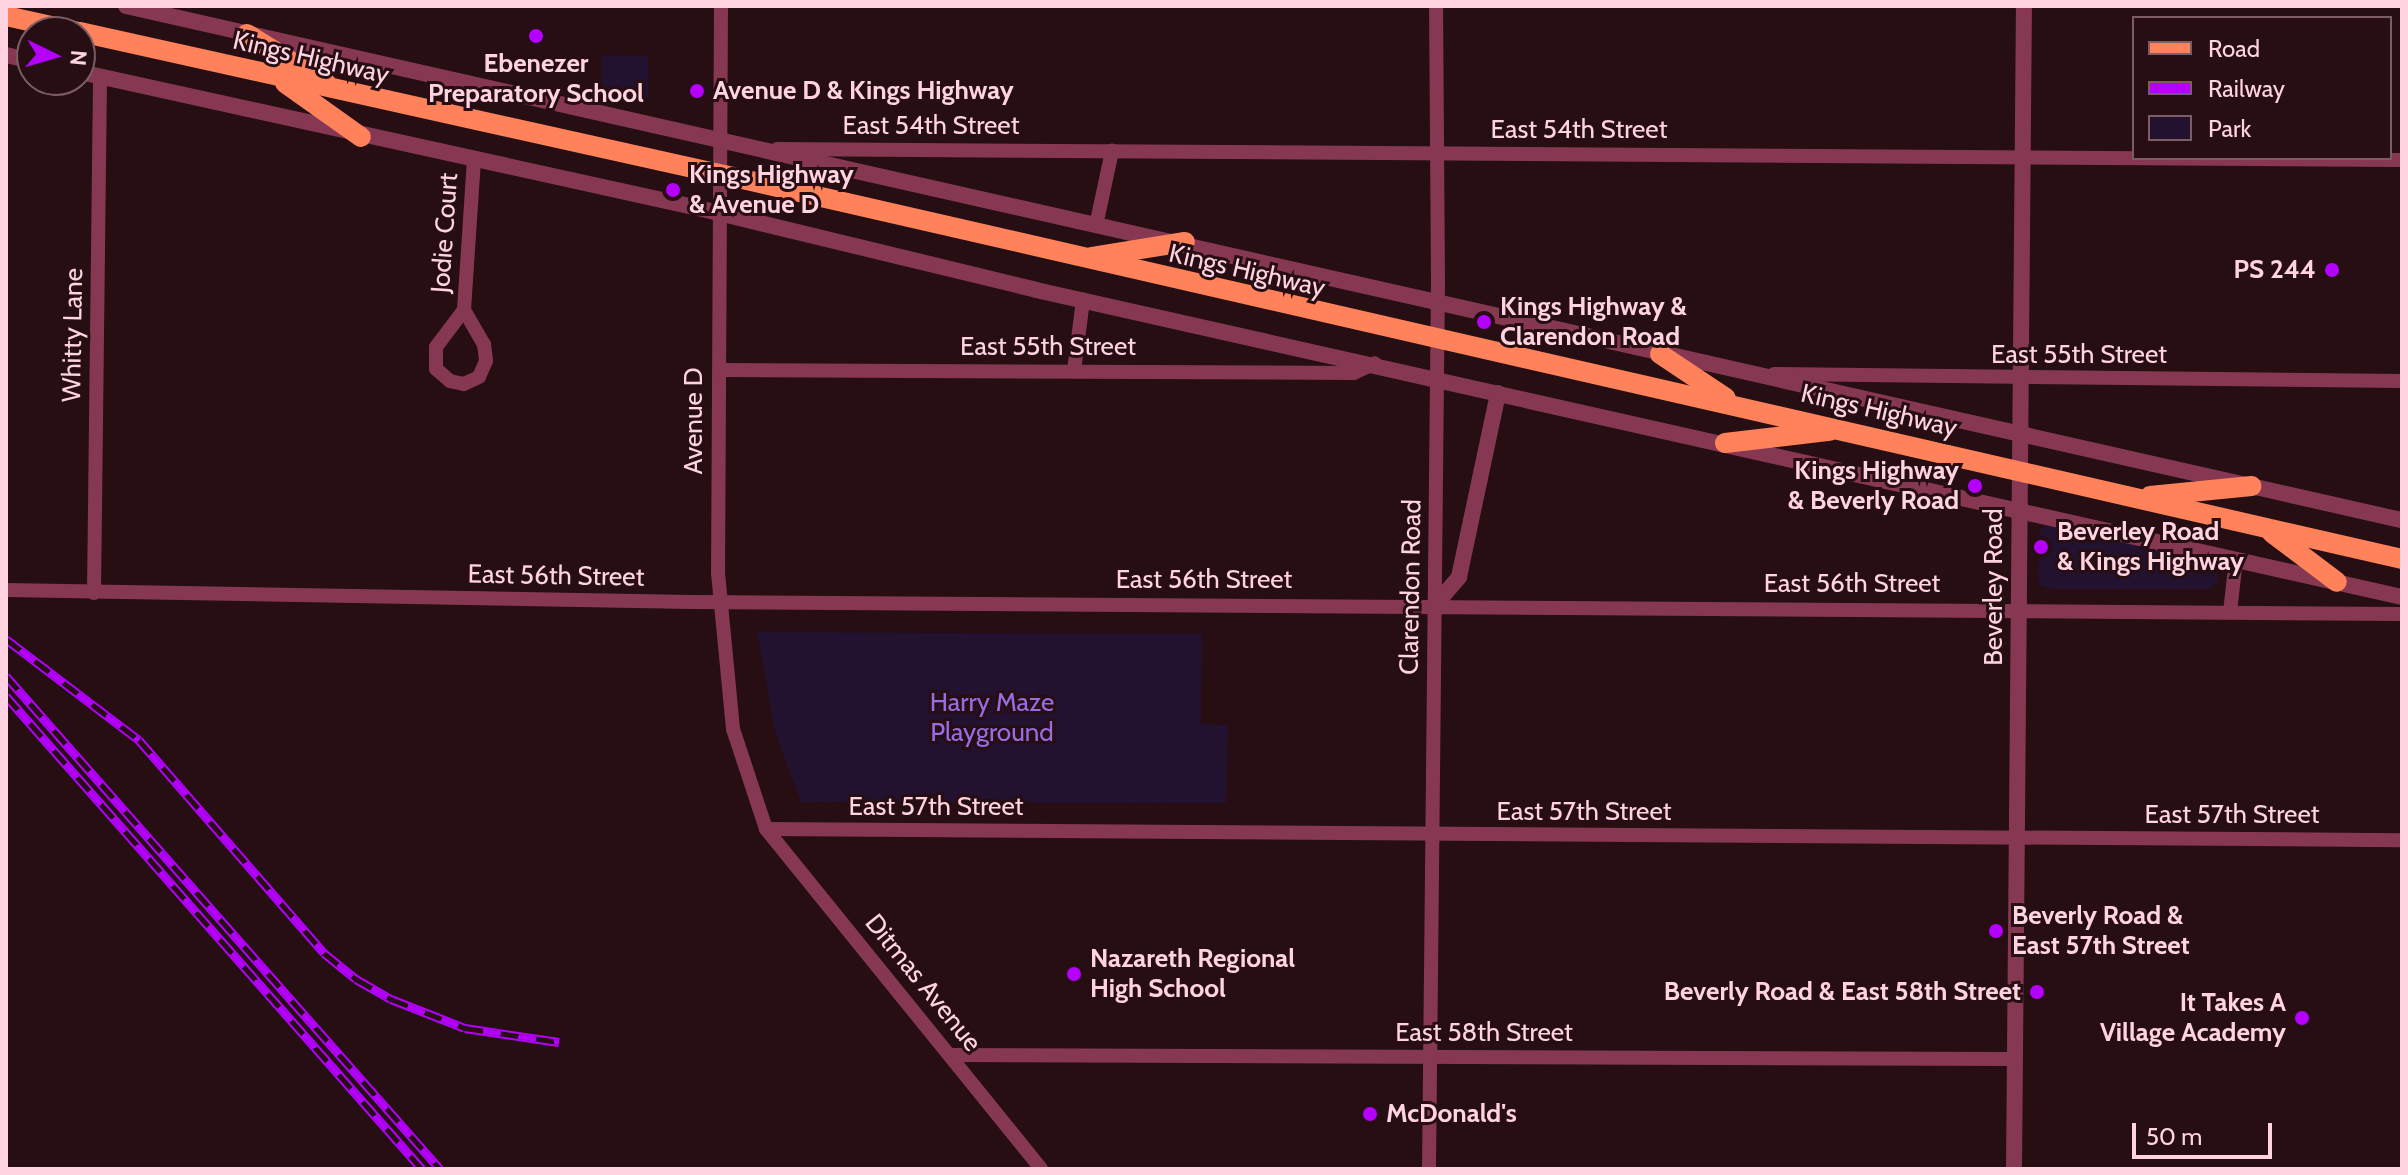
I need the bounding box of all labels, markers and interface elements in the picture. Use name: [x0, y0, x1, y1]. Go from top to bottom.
north arrow: [16, 16, 96, 96]
legend: [2132, 16, 2392, 160]
street label: Kings Highway: [230, 25, 392, 91]
marker: Ebenezer Preparatory School: [527, 27, 545, 45]
text: Road: [2208, 34, 2260, 63]
place label: Ebenezer Preparatory School: [428, 48, 644, 110]
text: N: [64, 49, 93, 67]
text: Railway: [2208, 74, 2285, 103]
place label: Avenue D & Kings Highway: [713, 75, 1014, 107]
marker: Avenue D & Kings Highway: [688, 82, 706, 100]
street label: East 54th Street: [843, 110, 1019, 142]
street label: East 54th Street: [1491, 114, 1667, 146]
text: Park: [2208, 114, 2251, 143]
place label: Kings Highway & Avenue D: [689, 159, 854, 220]
street label: Jodie Court: [425, 172, 465, 294]
marker: Kings Highway & Avenue D: [664, 181, 682, 199]
street label: Kings Highway: [1166, 238, 1328, 304]
place label: PS 244: [2234, 254, 2316, 286]
marker: PS 244: [2323, 261, 2341, 279]
street label: Whitty Lane: [56, 268, 90, 402]
place label: Kings Highway & Clarendon Road: [1500, 291, 1687, 352]
marker: Kings Highway & Clarendon Road: [1475, 313, 1493, 331]
street label: East 55th Street: [960, 331, 1136, 363]
street label: East 55th Street: [1991, 339, 2167, 371]
street label: Avenue D: [678, 367, 710, 475]
street label: Kings Highway: [1798, 378, 1960, 444]
place label: Kings Highway & Beverly Road: [1788, 455, 1959, 516]
marker: Kings Highway & Beverly Road: [1966, 477, 1984, 495]
street label: Clarendon Road: [1394, 499, 1428, 675]
street label: Beverley Road: [1978, 508, 2010, 666]
place label: Beverley Road & Kings Highway: [2057, 516, 2244, 578]
marker: Beverley Road & Kings Highway: [2032, 538, 2050, 556]
street label: East 56th Street: [467, 559, 645, 593]
street label: East 56th Street: [1116, 564, 1292, 596]
street label: East 56th Street: [1764, 568, 1940, 600]
park label: Harry Maze Playground: [930, 687, 1054, 748]
street label: East 57th Street: [849, 791, 1023, 823]
street label: East 57th Street: [1497, 796, 1671, 828]
street label: East 57th Street: [2145, 799, 2319, 831]
place label: Beverly Road & East 57th Street: [2012, 900, 2190, 962]
street label: Ditmas Avenue: [858, 908, 988, 1058]
marker: Beverly Road & East 57th Street: [1987, 922, 2005, 940]
place label: Nazareth Regional High School: [1090, 943, 1295, 1004]
marker: Nazareth Regional High School: [1065, 965, 1083, 983]
place label: Beverly Road & East 58th Street: [1664, 976, 2021, 1008]
marker: Beverly Road & East 58th Street: [2028, 983, 2046, 1001]
place label: It Takes A Village Academy: [2100, 987, 2286, 1048]
marker: It Takes A Village Academy: [2293, 1009, 2311, 1027]
street label: East 58th Street: [1395, 1017, 1573, 1049]
place label: McDonald's: [1386, 1098, 1517, 1130]
marker: McDonald's: [1361, 1105, 1379, 1123]
scale bar: [2136, 1107, 2276, 1157]
text: 50 m: [2146, 1122, 2202, 1151]

